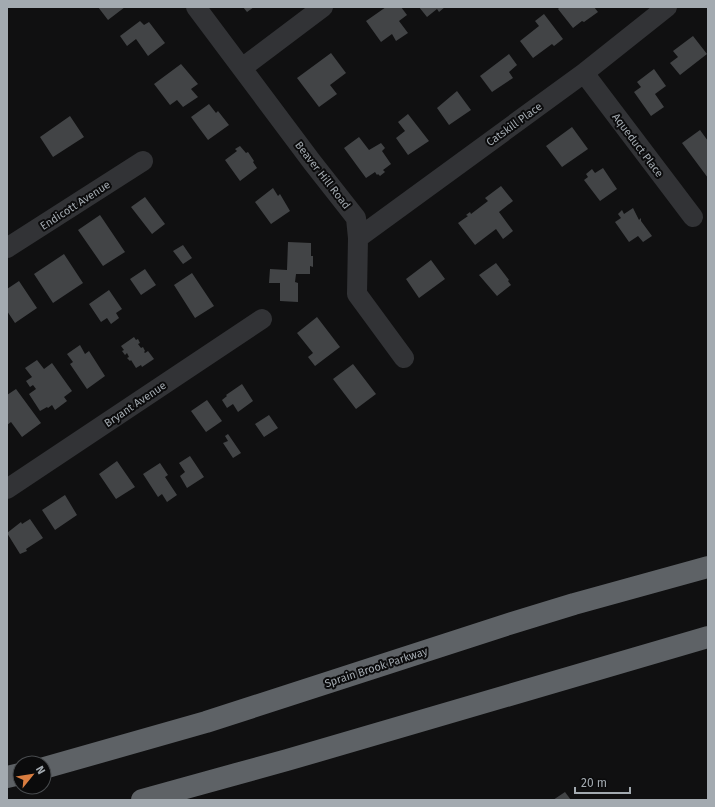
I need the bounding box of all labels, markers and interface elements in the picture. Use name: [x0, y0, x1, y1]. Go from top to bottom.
street label: Catskill Place: [484, 100, 545, 149]
street label: Aqueduct Place: [609, 111, 666, 180]
street label: Beaver Hill Road: [292, 139, 353, 212]
street label: Endicott Avenue: [38, 178, 113, 233]
street label: Bryant Avenue: [102, 379, 169, 430]
street label: Sprain Brook Parkway: [323, 645, 430, 690]
north arrow: [12, 755, 52, 795]
text: N: [33, 764, 48, 777]
scale bar: [575, 769, 630, 795]
text: 20 m: [581, 776, 607, 790]

